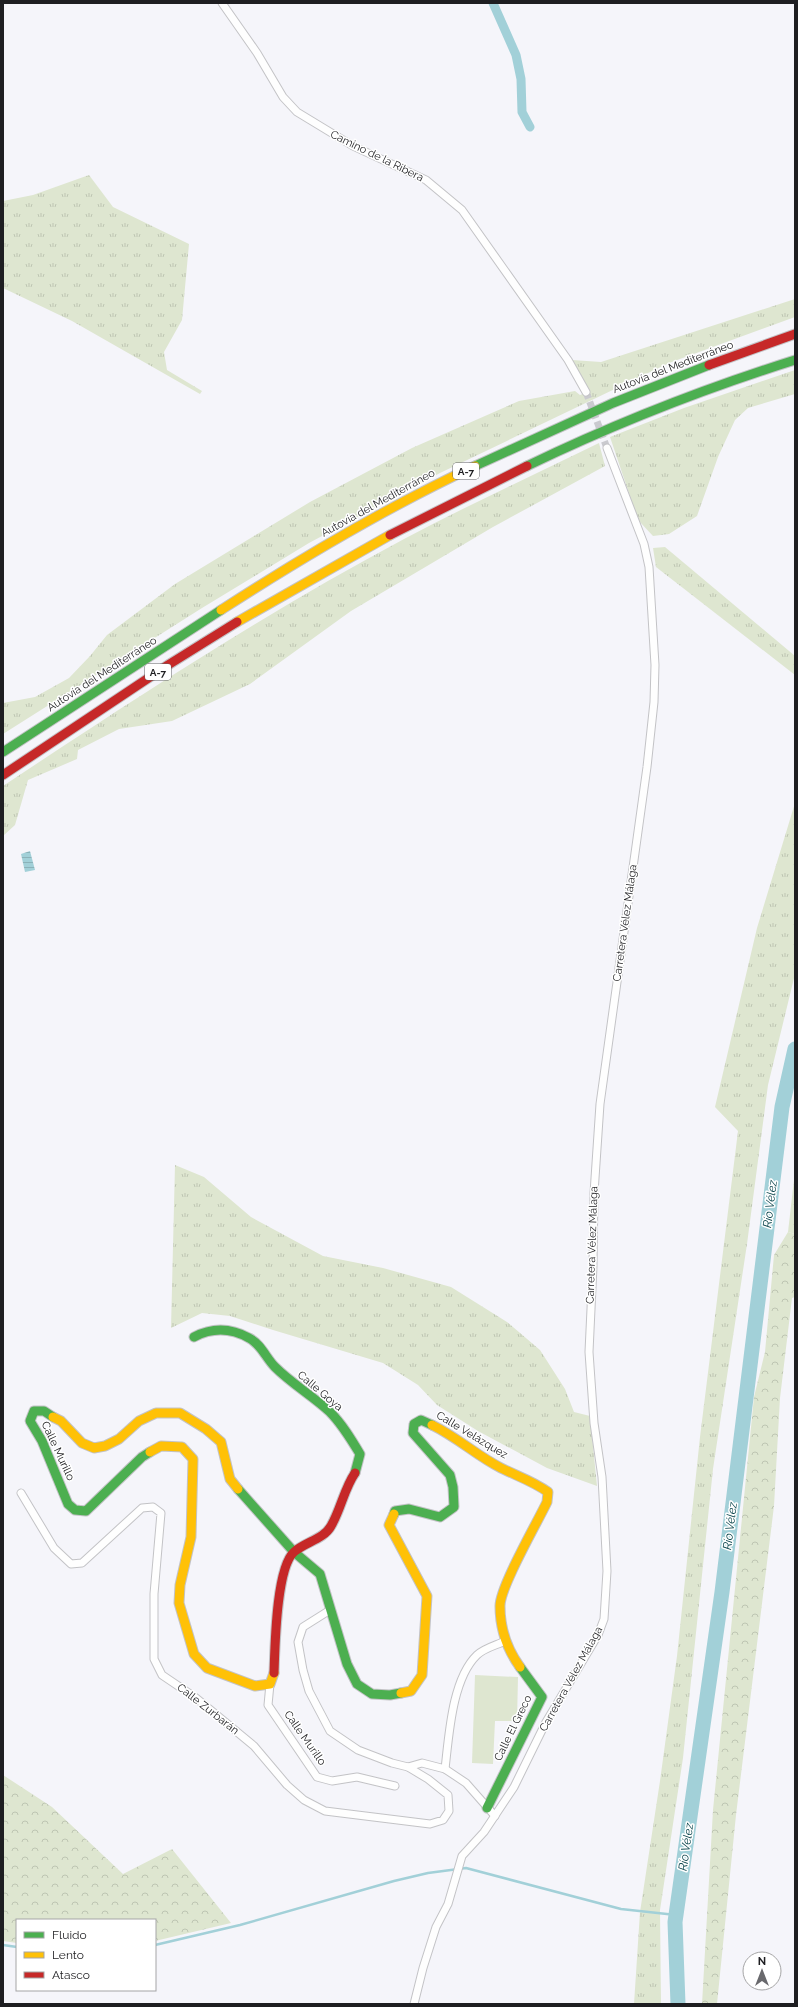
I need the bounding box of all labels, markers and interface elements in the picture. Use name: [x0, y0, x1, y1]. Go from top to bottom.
street label: Camino de la Ribera: [328, 128, 426, 184]
street label: Autovía del Mediterráneo: [611, 338, 736, 396]
road number: A-7: [453, 463, 479, 479]
street label: Autovía del Mediterráneo: [319, 466, 438, 540]
street label: Autovía del Mediterráneo: [45, 633, 160, 714]
road number: A-7: [145, 664, 171, 680]
street label: Carretera Vélez Málaga: [610, 864, 640, 982]
water label: Río Vélez: [760, 1179, 780, 1229]
street label: Carretera Vélez Málaga: [583, 1186, 601, 1304]
street label: Calle Goya: [295, 1368, 345, 1414]
street label: Calle Velázquez: [434, 1409, 511, 1462]
street label: Calle Murillo: [39, 1419, 78, 1483]
water label: Río Vélez: [720, 1501, 740, 1551]
street label: Carretera Vélez Málaga: [537, 1624, 605, 1734]
street label: Calle Zurbarán: [174, 1681, 242, 1737]
street label: Calle El Greco: [491, 1693, 535, 1763]
street label: Calle Murillo: [281, 1708, 329, 1768]
water label: Río Vélez: [676, 1822, 696, 1872]
legend: [16, 1919, 156, 1991]
text: Fluido: [52, 1928, 87, 1942]
text: Lento: [52, 1948, 84, 1962]
north arrow: [742, 1951, 782, 1991]
text: N: [758, 1955, 766, 1968]
text: Atasco: [52, 1968, 90, 1982]

